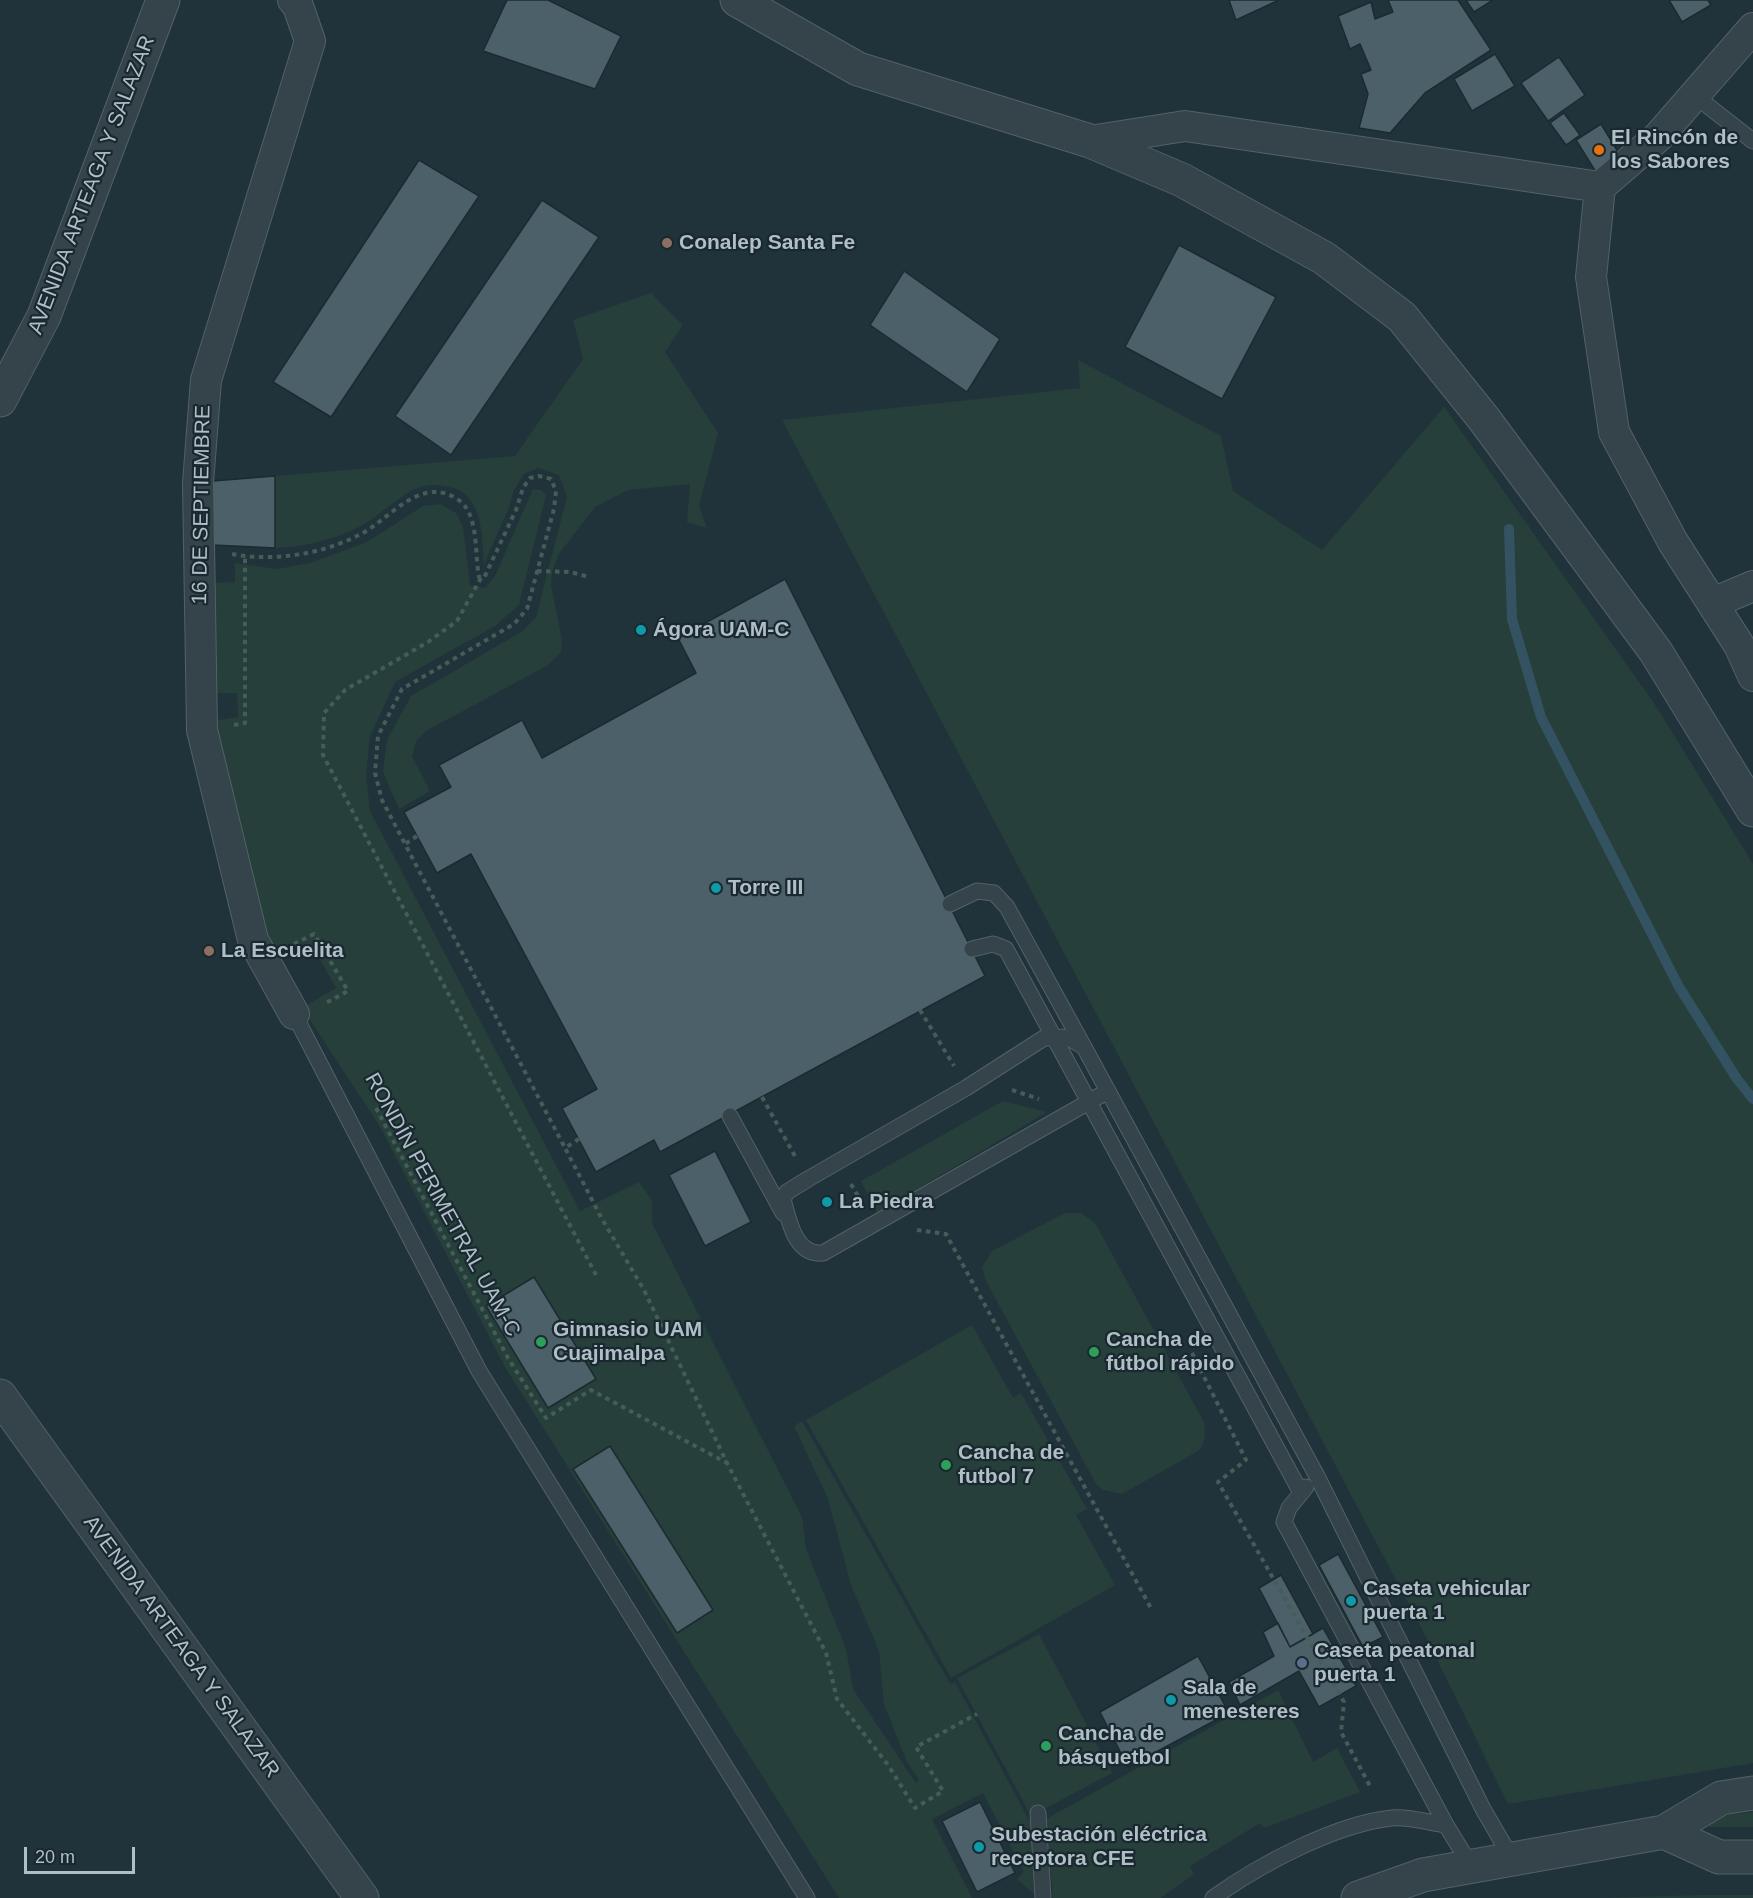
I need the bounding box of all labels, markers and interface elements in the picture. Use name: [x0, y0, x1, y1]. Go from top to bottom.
street label: AVENIDA ARTEAGA Y SALAZAR: [23, 32, 161, 338]
place label: El Rincón de los Sabores: [1611, 125, 1738, 175]
marker: El Rincón de los Sabores: [1592, 143, 1606, 157]
place label: Conalep Santa Fe: [679, 230, 855, 256]
marker: Conalep Santa Fe: [660, 236, 674, 250]
street label: 16 DE SEPTIEMBRE: [188, 405, 216, 605]
place label: Ágora UAM-C: [653, 617, 789, 643]
marker: Ágora UAM-C: [634, 623, 648, 637]
place label: Torre III: [728, 875, 803, 901]
marker: Torre III: [709, 881, 723, 895]
place label: La Escuelita: [221, 938, 344, 964]
marker: La Escuelita: [202, 944, 216, 958]
street label: RONDÍN PERIMETRAL UAM-C: [359, 1069, 525, 1341]
place label: La Piedra: [839, 1189, 934, 1215]
marker: La Piedra: [820, 1195, 834, 1209]
place label: Gimnasio UAM Cuajimalpa: [553, 1317, 702, 1367]
place label: Cancha de fútbol rápido: [1106, 1327, 1234, 1377]
marker: Gimnasio UAM Cuajimalpa: [534, 1335, 548, 1349]
marker: Cancha de fútbol rápido: [1087, 1345, 1101, 1359]
place label: Cancha de futbol 7: [958, 1440, 1064, 1490]
marker: Cancha de futbol 7: [939, 1458, 953, 1472]
street label: AVENIDA ARTEAGA Y SALAZAR: [77, 1511, 285, 1783]
place label: Caseta vehicular puerta 1: [1363, 1576, 1530, 1626]
marker: Caseta vehicular puerta 1: [1344, 1594, 1358, 1608]
place label: Caseta peatonal puerta 1: [1314, 1638, 1475, 1688]
marker: Caseta peatonal puerta 1: [1295, 1656, 1309, 1670]
place label: Sala de menesteres: [1183, 1675, 1300, 1725]
marker: Sala de menesteres: [1164, 1693, 1178, 1707]
place label: Cancha de básquetbol: [1058, 1721, 1170, 1771]
marker: Cancha de básquetbol: [1039, 1739, 1053, 1753]
place label: Subestación eléctrica receptora CFE: [991, 1822, 1207, 1872]
scale bar: [27, 1835, 138, 1873]
marker: Subestación eléctrica receptora CFE: [972, 1840, 986, 1854]
text: 20 m: [35, 1847, 75, 1867]

